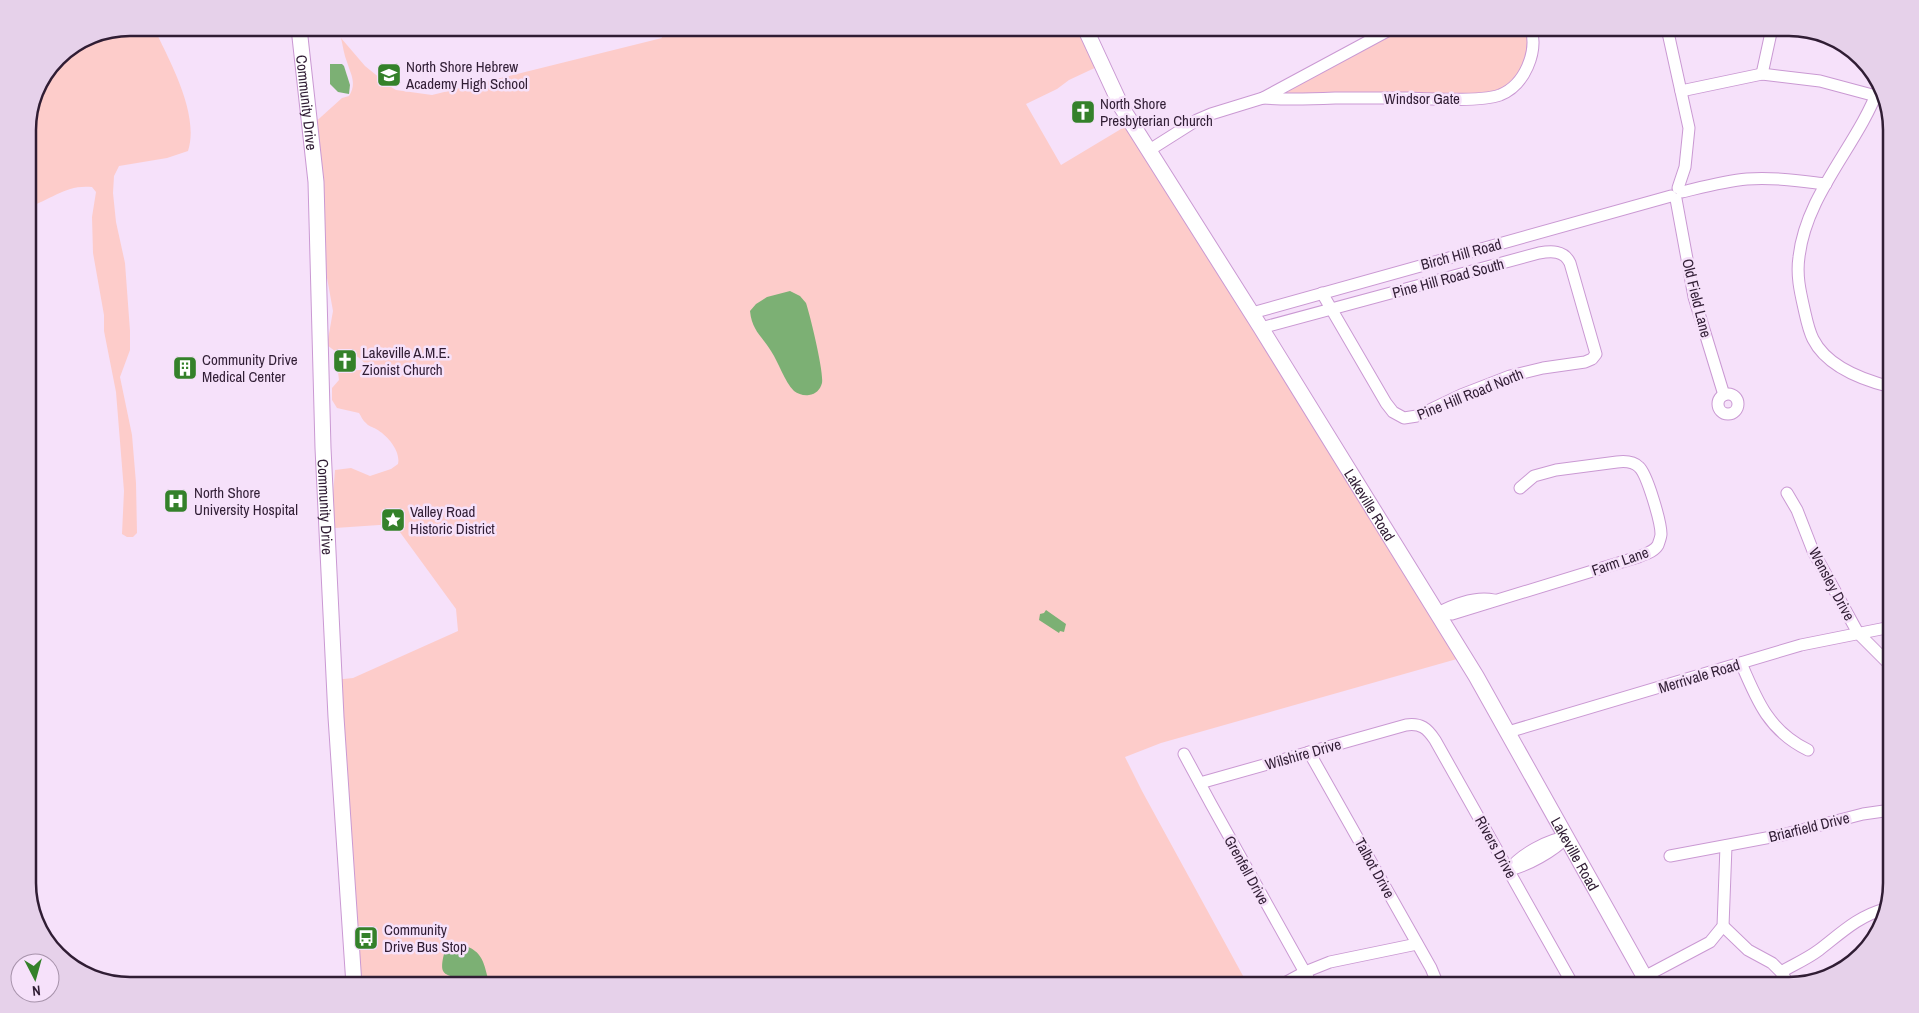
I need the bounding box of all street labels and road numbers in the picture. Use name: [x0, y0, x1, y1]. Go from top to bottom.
street label: Community Drive: [292, 54, 323, 151]
street label: Windsor Gate: [1384, 88, 1460, 109]
street label: Birch Hill Road: [1418, 233, 1504, 275]
street label: Pine Hill Road South: [1390, 253, 1506, 303]
street label: Old Field Lane: [1677, 256, 1717, 340]
street label: Pine Hill Road North: [1414, 363, 1526, 425]
street label: Community Drive: [313, 459, 339, 555]
street label: Lakeville Road: [1340, 464, 1400, 545]
street label: Farm Lane: [1589, 541, 1651, 581]
street label: Wensley Drive: [1804, 544, 1860, 624]
street label: Merrivale Road: [1656, 654, 1742, 698]
street label: Wilshire Drive: [1263, 733, 1343, 775]
street label: Briarfield Drive: [1766, 807, 1852, 847]
street label: Rivers Drive: [1470, 812, 1522, 882]
street label: Lakeville Road: [1546, 813, 1604, 894]
street label: Grenfell Drive: [1219, 832, 1275, 908]
street label: Talbot Drive: [1350, 834, 1400, 902]

